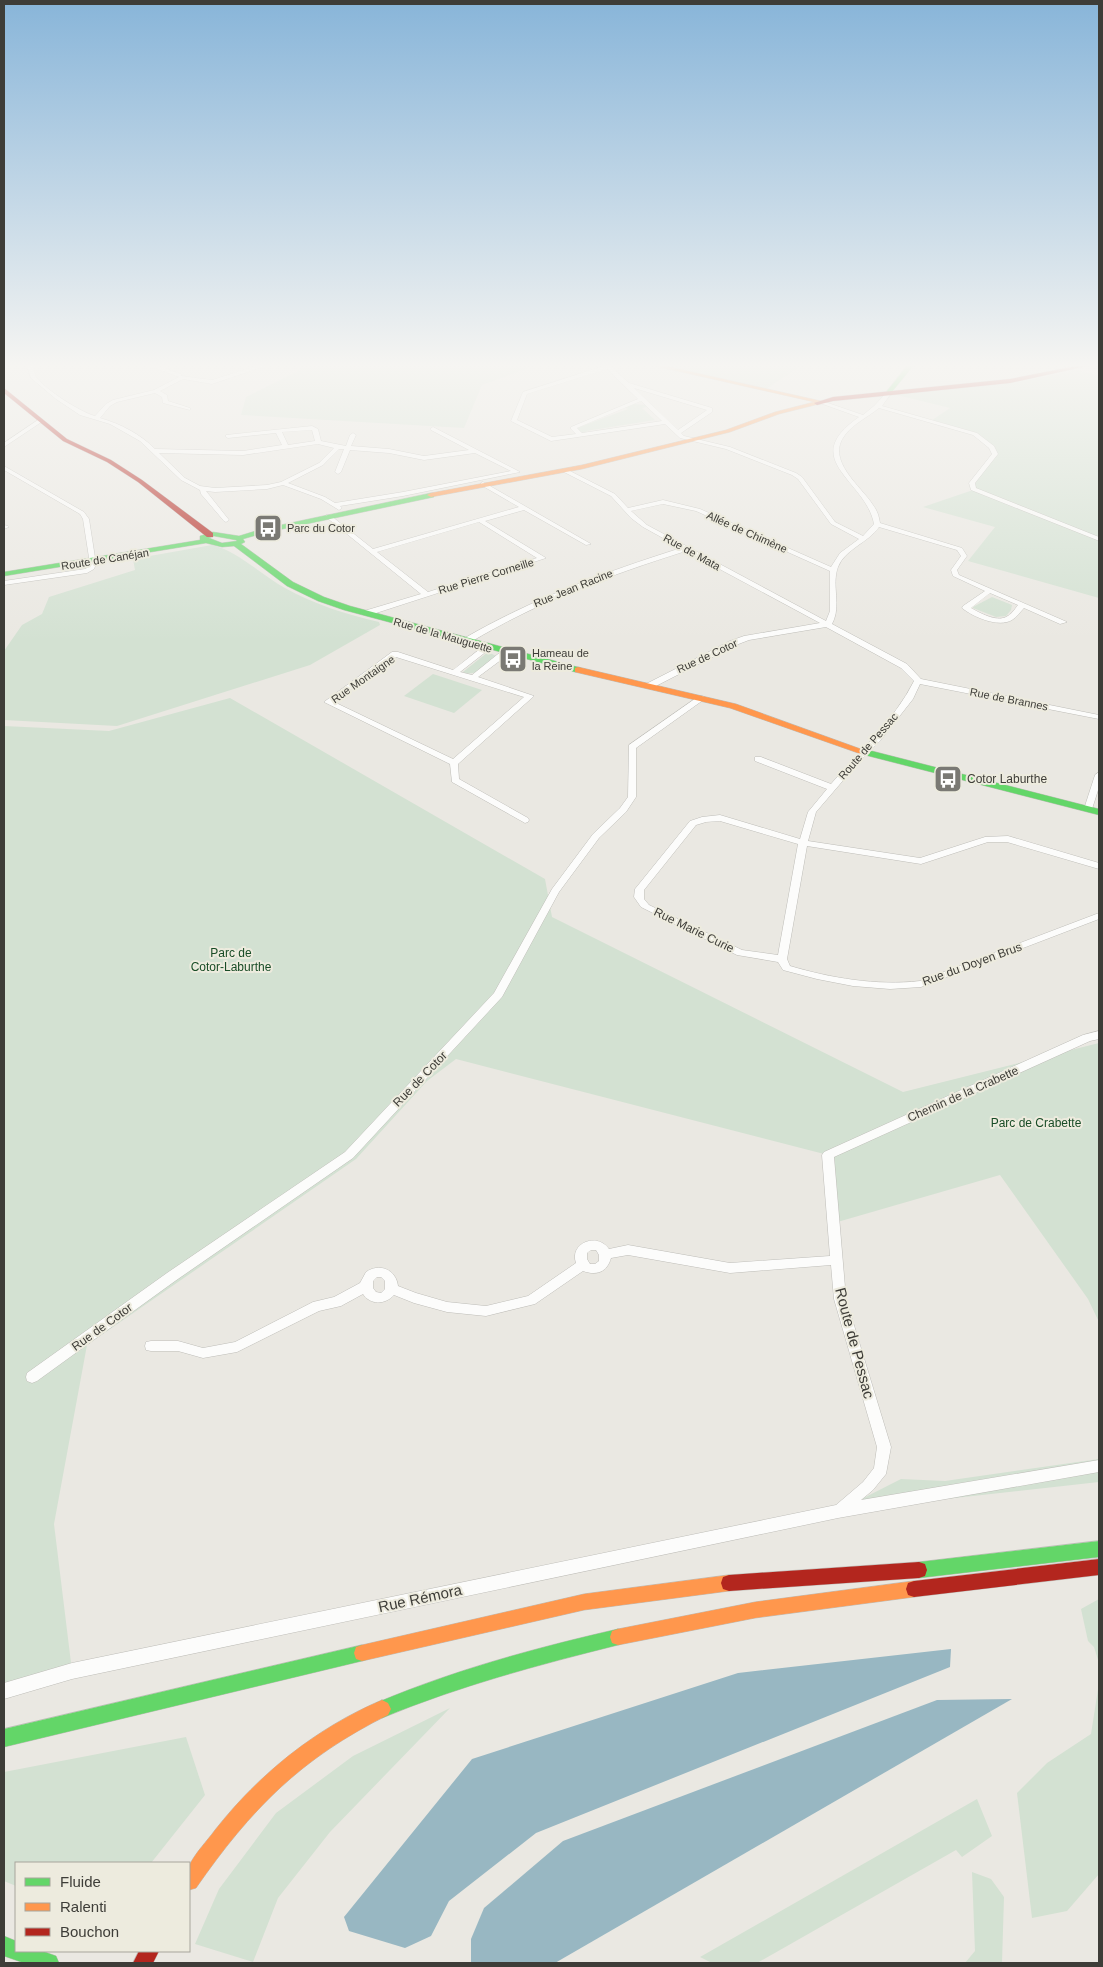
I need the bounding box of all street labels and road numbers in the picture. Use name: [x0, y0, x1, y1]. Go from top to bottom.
street label: Allée de Chimène: [705, 509, 789, 555]
street label: Rue de Mata: [662, 531, 723, 573]
street label: Route de Canéjan: [60, 546, 150, 572]
street label: Rue Pierre Corneille: [437, 556, 535, 596]
street label: Rue Jean Racine: [532, 567, 614, 609]
street label: Rue de la Mauguette: [392, 615, 494, 655]
street label: Rue de Cotor: [675, 637, 739, 675]
street label: Rue Montaigne: [329, 653, 397, 705]
street label: Rue de Brannes: [969, 686, 1050, 713]
street label: Route de Pessac: [836, 710, 900, 782]
street label: Rue Marie Curie: [652, 905, 737, 956]
street label: Rue du Doyen Brus: [920, 940, 1024, 988]
street label: Rue de Cotor: [390, 1048, 450, 1110]
street label: Chemin de la Crabette: [905, 1063, 1021, 1125]
street label: Route de Pessac: [832, 1286, 878, 1401]
street label: Rue de Cotor: [69, 1300, 135, 1354]
street label: Rue Rémora: [377, 1581, 464, 1615]

